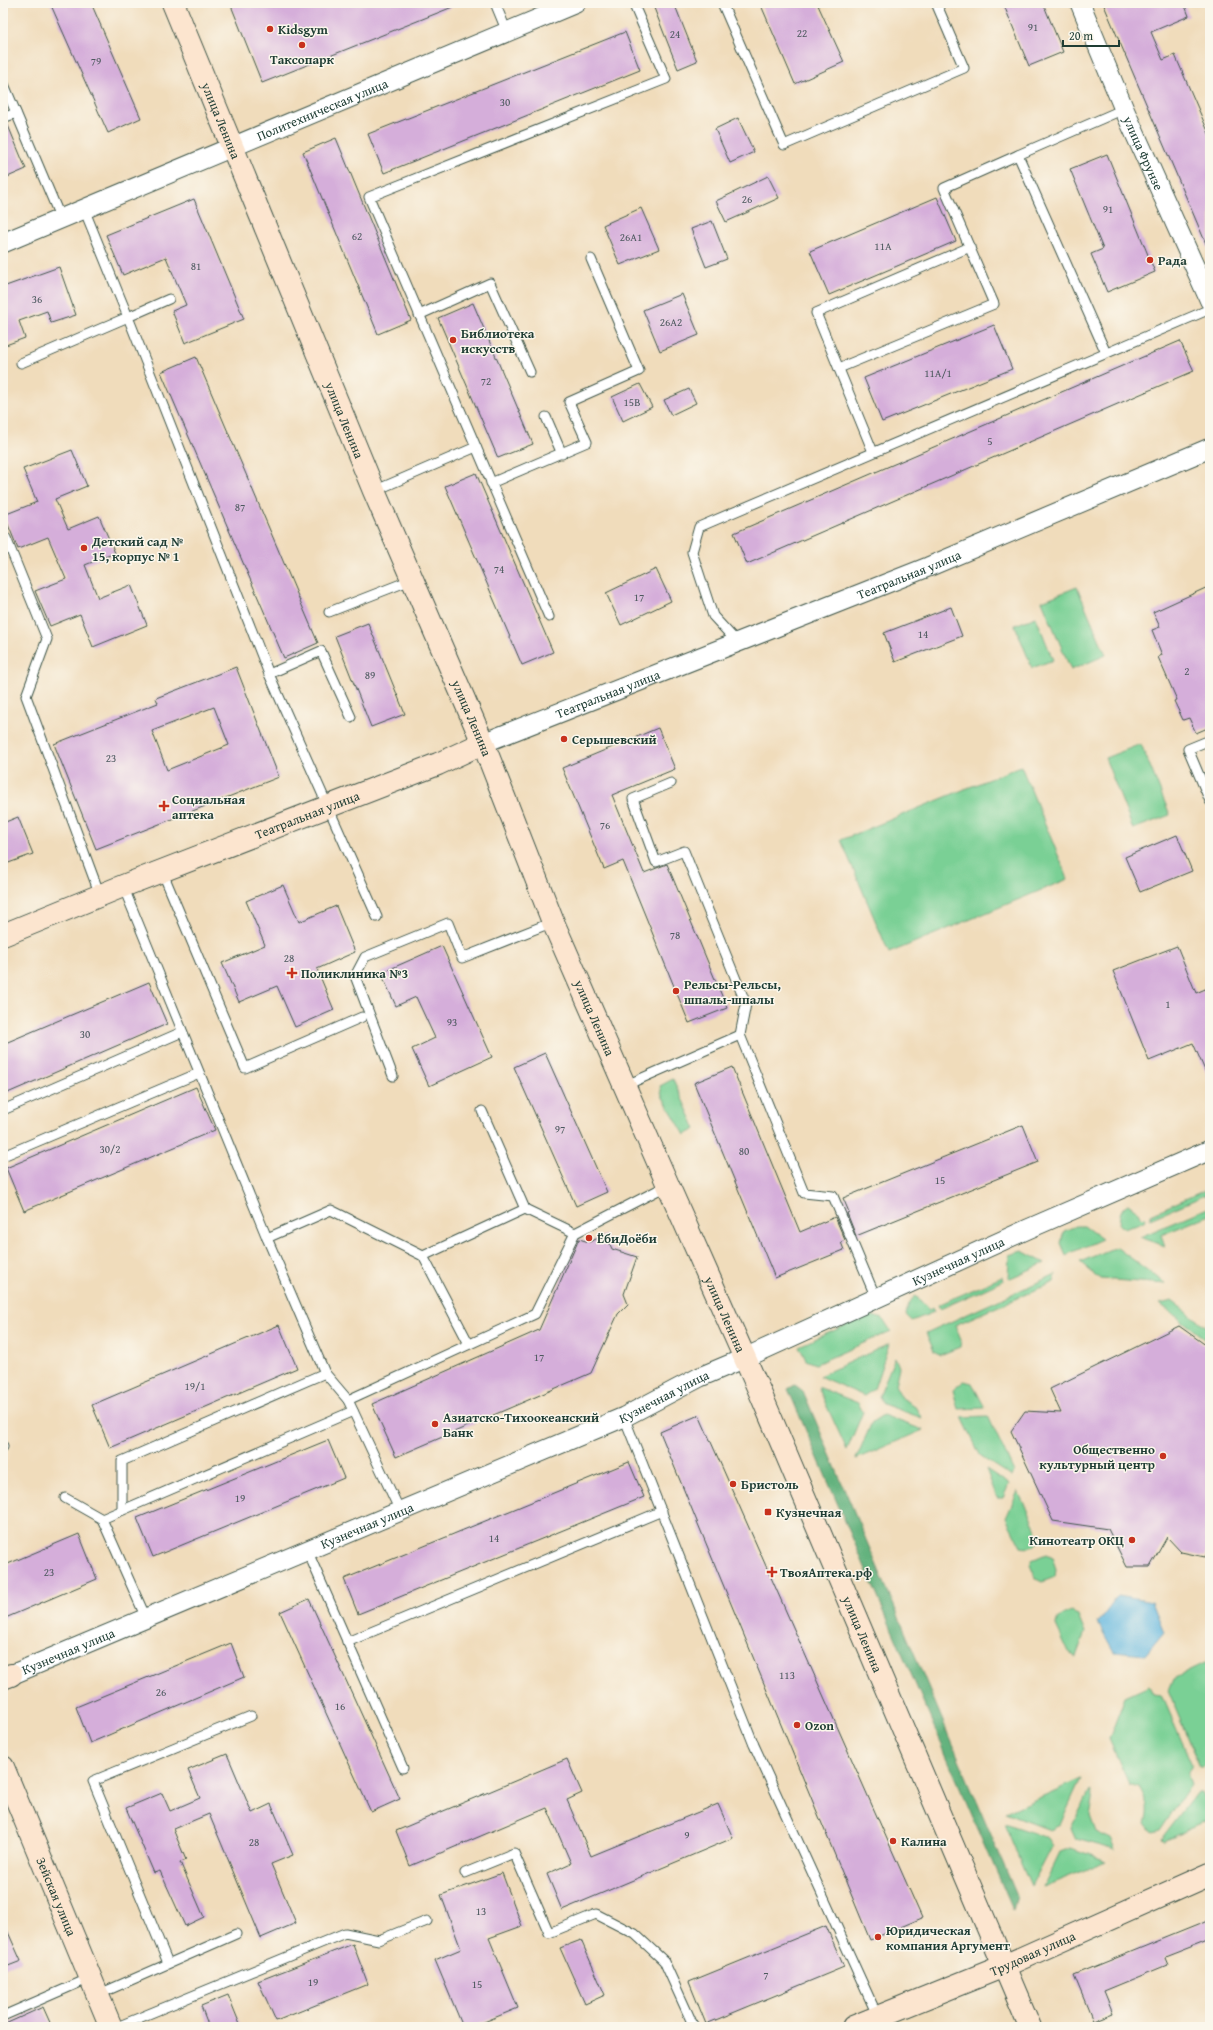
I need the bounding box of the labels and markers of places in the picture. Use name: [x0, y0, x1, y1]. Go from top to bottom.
place label: Kidsgym: [278, 20, 329, 39]
marker: Kidsgym: [265, 24, 275, 34]
marker: Таксопарк: [297, 40, 307, 50]
place label: Таксопарк: [270, 50, 335, 69]
place label: Рада: [1158, 251, 1187, 270]
marker: Рада: [1145, 255, 1155, 265]
place label: Библиотека искусств: [461, 324, 535, 358]
marker: Библиотека искусств: [448, 335, 458, 345]
place label: Детский сад № 15, корпус № 1: [91, 532, 184, 566]
marker: Детский сад № 15, корпус № 1: [79, 543, 89, 553]
place label: Серышевский: [572, 730, 657, 749]
marker: Серышевский: [559, 734, 569, 744]
place label: Социальная аптека: [172, 790, 245, 824]
marker: Социальная аптека: [159, 801, 169, 811]
place label: Поликлиника №3: [301, 964, 408, 983]
marker: Поликлиника №3: [286, 967, 298, 979]
place label: Рельсы-Рельсы, шпалы-шпалы: [684, 975, 781, 1009]
marker: Рельсы-Рельсы, шпалы-шпалы: [671, 986, 681, 996]
place label: ЁбиДоёби: [597, 1229, 657, 1248]
marker: ЁбиДоёби: [584, 1233, 594, 1243]
place label: Азиатско-Тихоокеанский Банк: [443, 1408, 599, 1442]
marker: Азиатско-Тихоокеанский Банк: [430, 1419, 440, 1429]
place label: Общественно культурный центр: [1039, 1440, 1156, 1474]
marker: Общественно культурный центр: [1158, 1451, 1168, 1461]
place label: Бристоль: [741, 1475, 799, 1494]
marker: Бристоль: [728, 1479, 738, 1489]
place label: Кузнечная: [776, 1503, 841, 1522]
marker: Кузнечная: [763, 1507, 773, 1517]
place label: Кинотеатр ОКЦ: [1029, 1531, 1124, 1550]
marker: Кинотеатр ОКЦ: [1127, 1535, 1137, 1545]
place label: ТвояАптека.рф: [780, 1563, 872, 1582]
marker: ТвояАптека.рф: [767, 1567, 777, 1577]
place label: Ozon: [805, 1716, 834, 1735]
marker: Ozon: [792, 1720, 802, 1730]
place label: Калина: [901, 1832, 947, 1851]
marker: Калина: [888, 1836, 898, 1846]
place label: Юридическая компания Аргумент: [886, 1921, 1010, 1955]
marker: Юридическая компания Аргумент: [873, 1932, 883, 1942]

